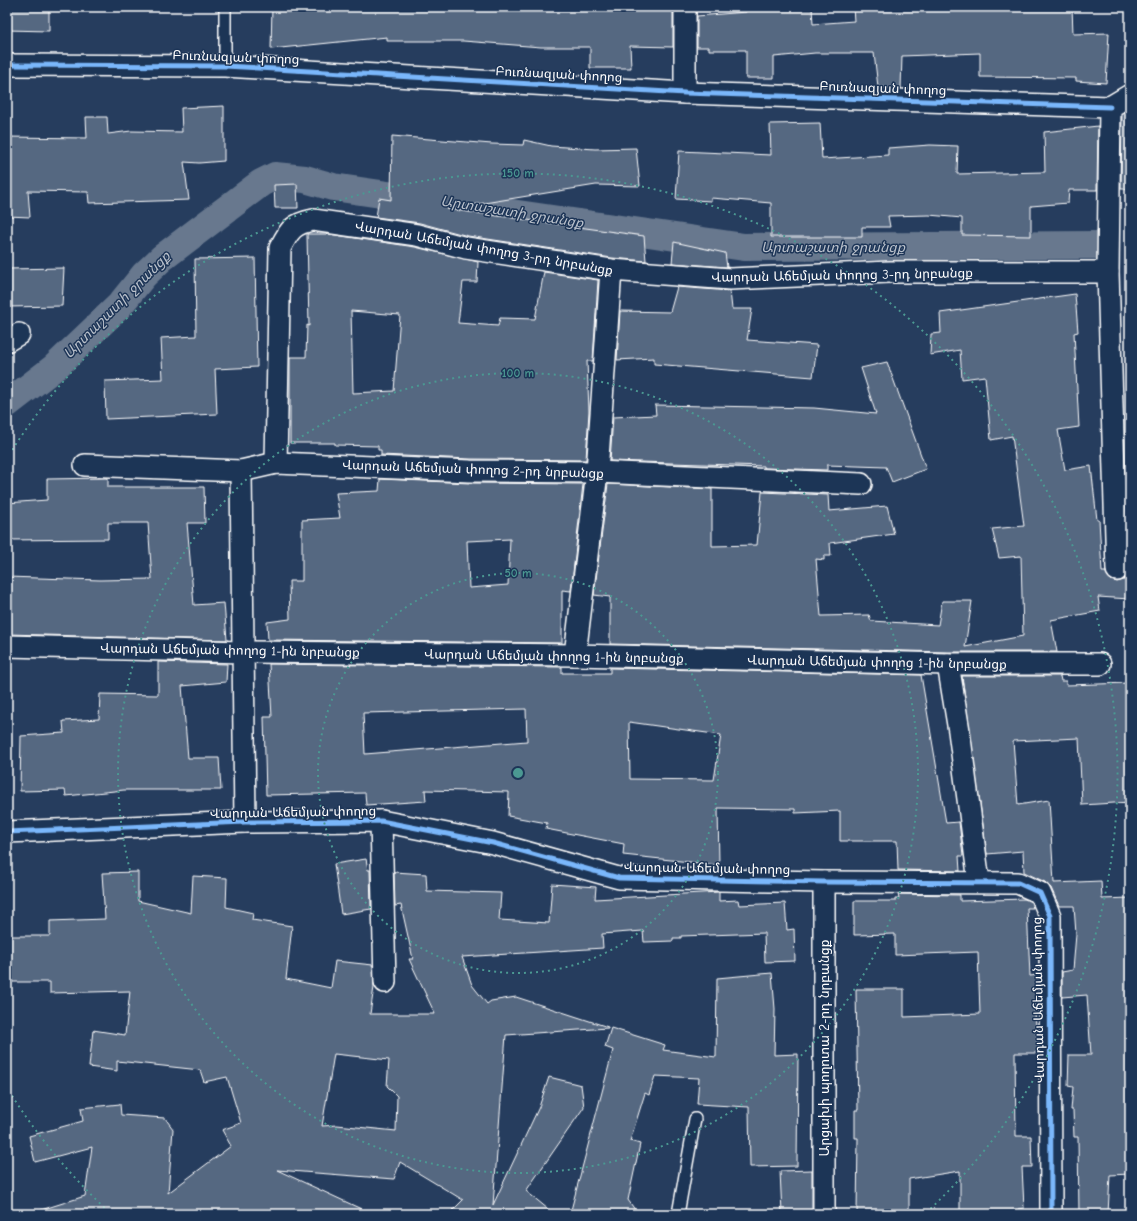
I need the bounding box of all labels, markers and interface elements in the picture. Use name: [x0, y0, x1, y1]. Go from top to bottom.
street label: Բուռնազյան փողոց: [172, 47, 300, 67]
street label: Բուռնազյան փողոց: [495, 63, 623, 85]
street label: Բուռնազյան փողոց: [819, 78, 947, 98]
text: 150 m: [502, 166, 534, 180]
water label: Արտաշատի ջրանցք: [439, 192, 585, 232]
street label: Վարդան Աճեմյան փողոց 3-րդ նրբանցք: [354, 218, 614, 278]
water label: Արտաշատի ջրանցք: [761, 239, 906, 256]
water label: Արտաշատի ջրանցք: [60, 248, 174, 362]
street label: Վարդան Աճեմյան փողոց 3-րդ նրբանցք: [711, 265, 973, 285]
text: 100 m: [502, 366, 534, 380]
street label: Վարդան Աճեմյան փողոց 2-րդ նրբանցք: [342, 457, 604, 481]
text: 50 m: [504, 566, 532, 580]
street label: Վարդան Աճեմյան փողոց 1-ին նրբանցք: [100, 640, 360, 660]
street label: Վարդան Աճեմյան փողոց 1-ին նրբանցք: [424, 646, 684, 666]
street label: Վարդան Աճեմյան փողոց 1-ին նրբանցք: [747, 652, 1007, 672]
centre of rings: [511, 766, 525, 780]
street label: Վարդան Աճեմյան փողոց: [210, 803, 376, 821]
street label: Վարդան Աճեմյան փողոց: [624, 859, 790, 877]
street label: Վարդան Աճեմյան փողոց: [1029, 917, 1047, 1083]
street label: Արցախի պողոտա 2-րդ նրբանցք: [817, 940, 832, 1156]

